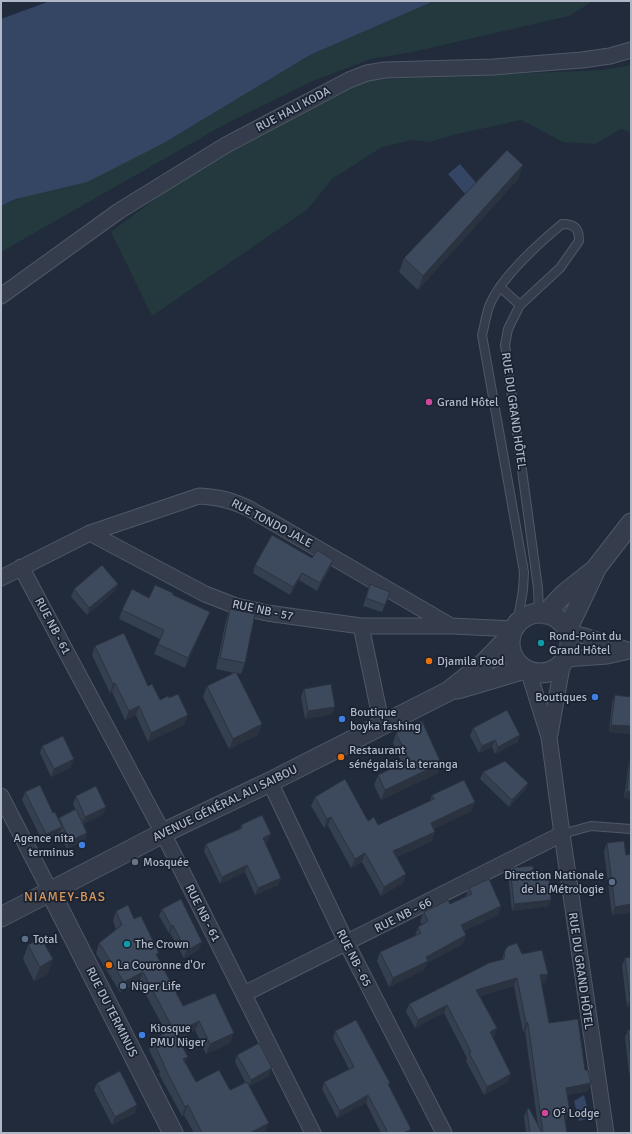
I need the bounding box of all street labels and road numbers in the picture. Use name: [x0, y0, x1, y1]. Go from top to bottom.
street label: RUE HALI KODA: [253, 83, 334, 135]
street label: RUE DU GRAND HÔTEL: [498, 351, 529, 471]
street label: RUE TONDO JALE: [229, 496, 315, 551]
street label: RUE NB - 61: [31, 595, 74, 657]
street label: RUE NB - 57: [231, 597, 295, 624]
street label: AVENUE GÉNÉRAL ALI SAIBOU: [150, 762, 300, 845]
street label: RUE NB - 61: [182, 882, 223, 944]
street label: RUE NB - 66: [372, 895, 434, 936]
street label: RUE DU GRAND HÔTEL: [565, 911, 596, 1031]
street label: RUE NB - 65: [333, 927, 374, 989]
street label: RUE DU TERMINUS: [82, 965, 141, 1060]

